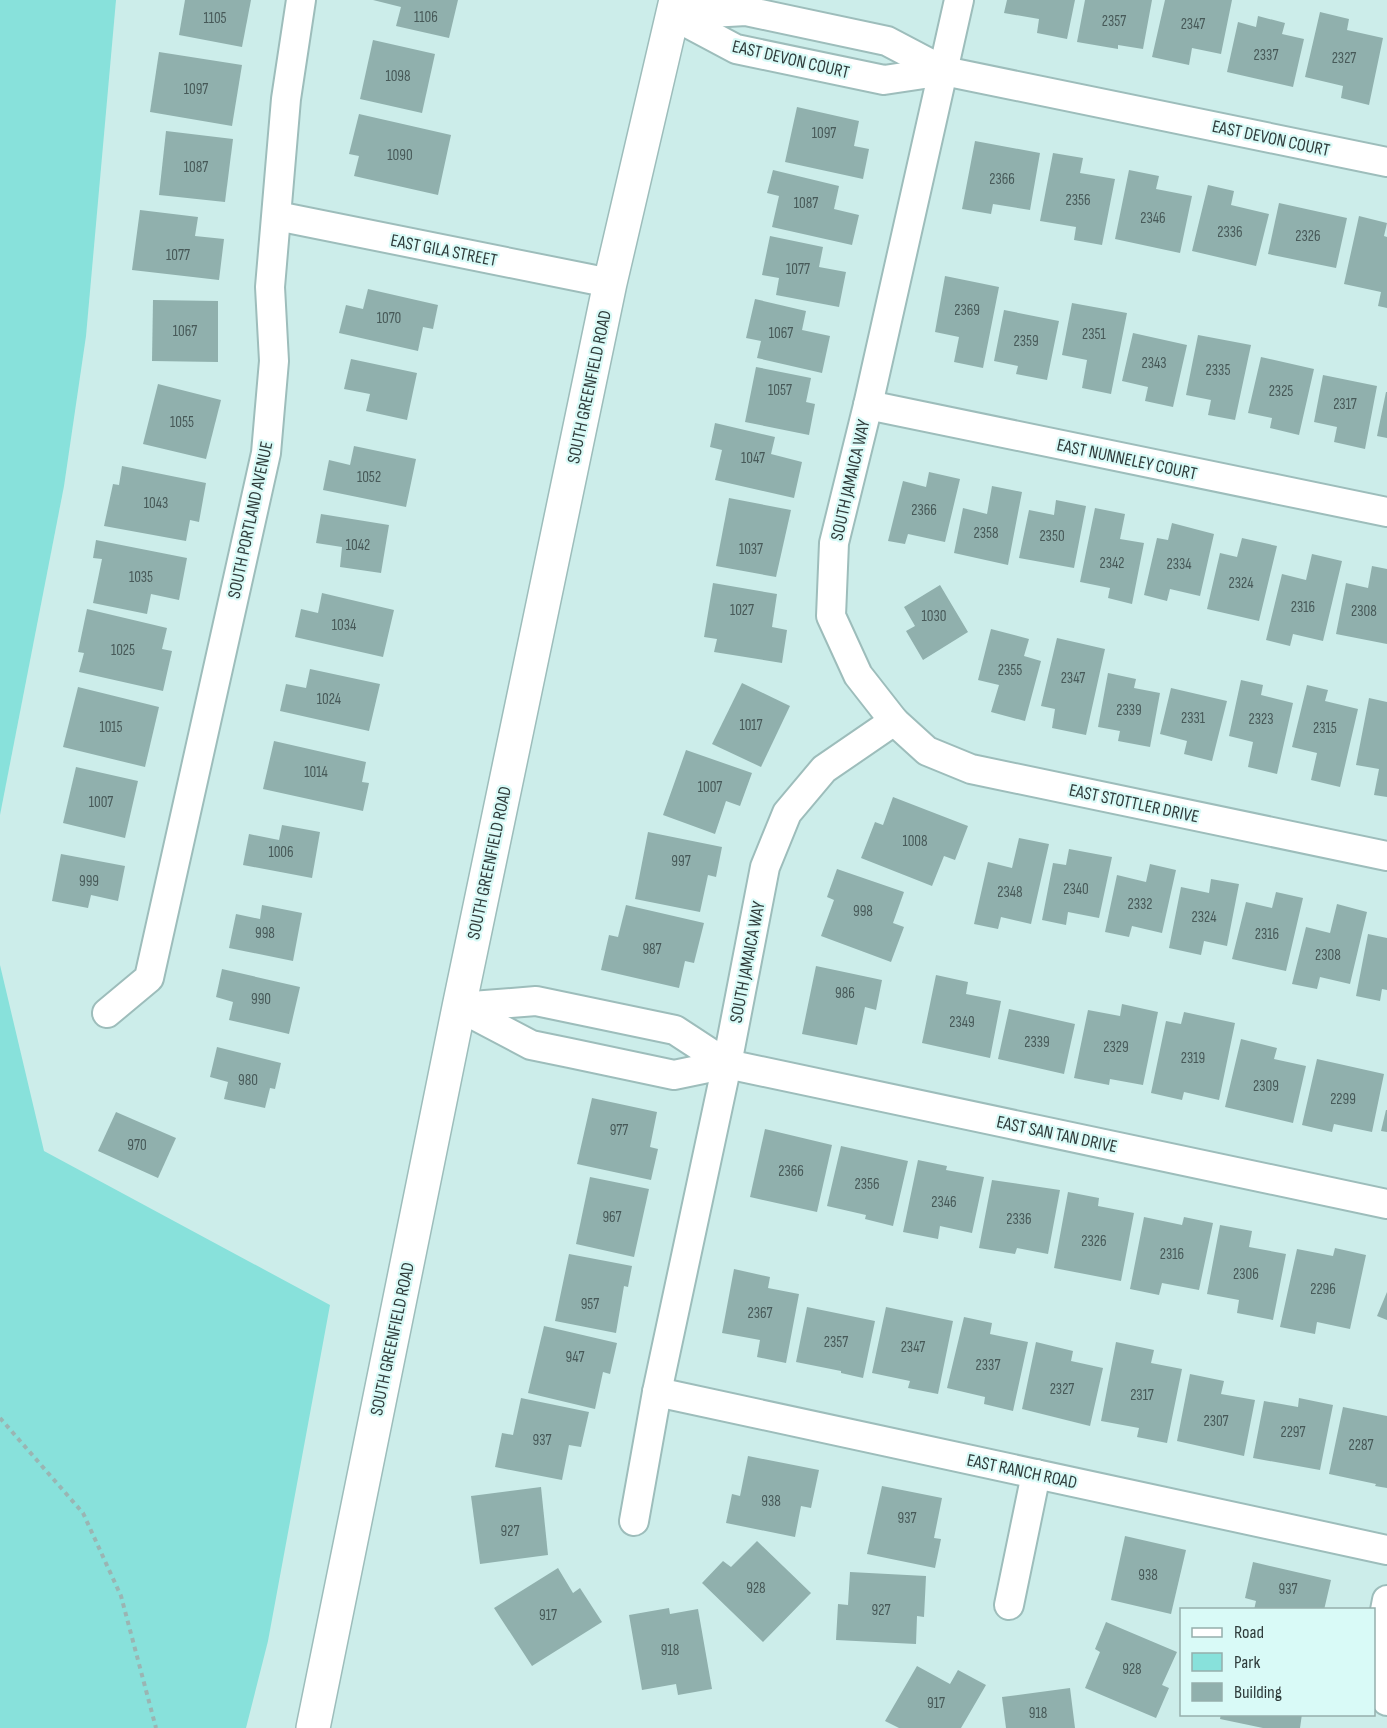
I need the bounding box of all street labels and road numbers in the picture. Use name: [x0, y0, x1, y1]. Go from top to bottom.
street label: EAST DEVON COURT: [730, 36, 852, 83]
street label: EAST DEVON COURT: [1210, 116, 1332, 161]
street label: EAST GILA STREET: [389, 230, 499, 271]
street label: SOUTH GREENFIELD ROAD: [563, 309, 616, 466]
street label: SOUTH JAMAICA WAY: [826, 417, 875, 543]
street label: EAST NUNNELEY COURT: [1055, 434, 1199, 485]
street label: SOUTH PORTLAND AVENUE: [224, 440, 277, 601]
street label: EAST STOTTLER DRIVE: [1067, 779, 1201, 827]
street label: SOUTH GREENFIELD ROAD: [463, 785, 516, 942]
street label: SOUTH JAMAICA WAY: [725, 899, 770, 1025]
street label: EAST SAN TAN DRIVE: [995, 1111, 1119, 1158]
street label: SOUTH GREENFIELD ROAD: [366, 1261, 419, 1418]
street label: EAST RANCH ROAD: [965, 1450, 1079, 1493]

